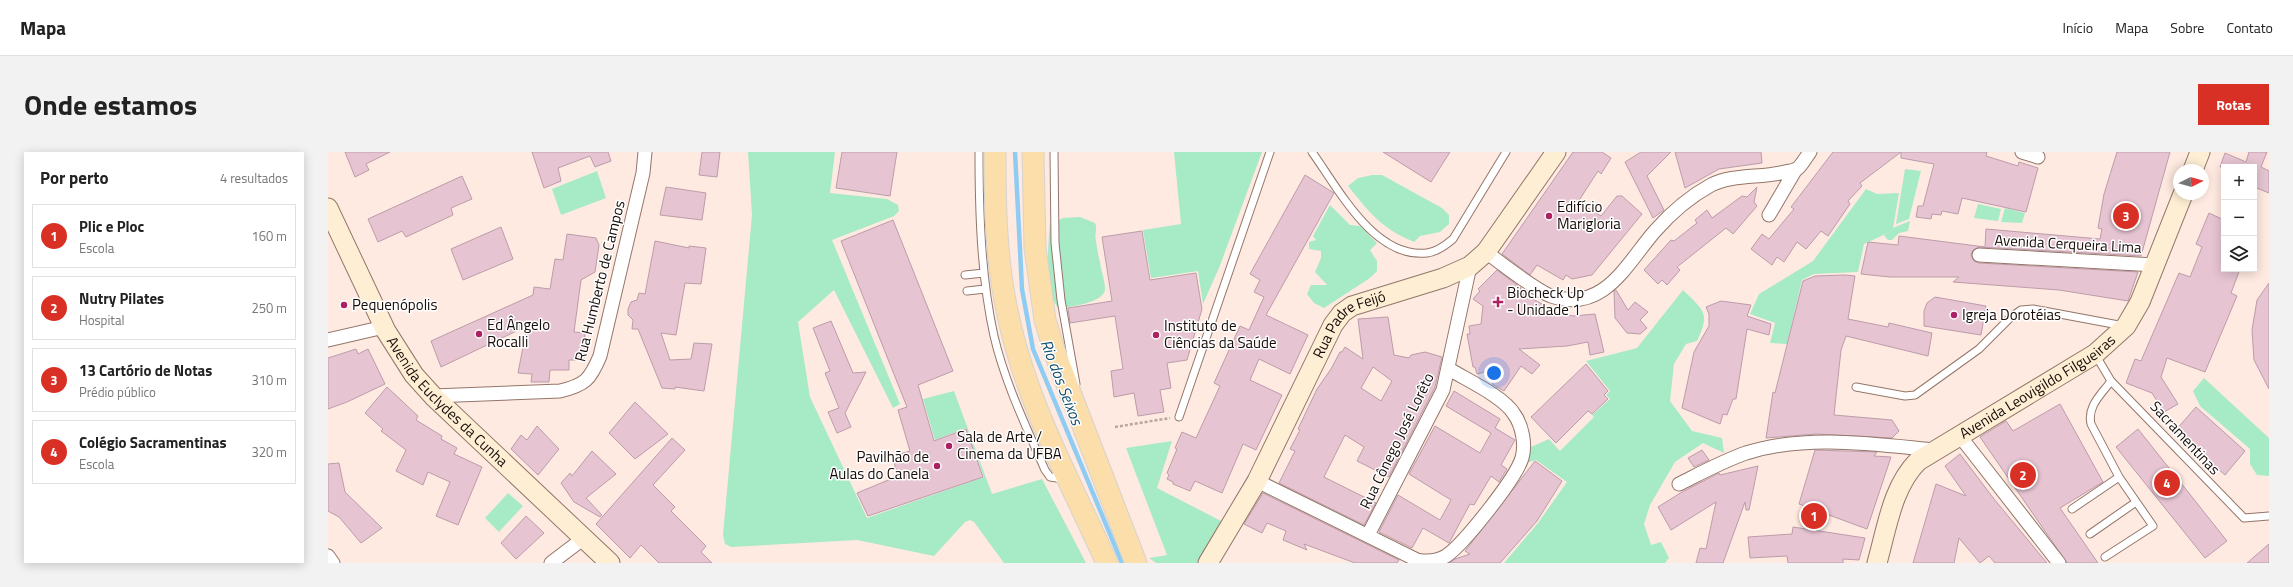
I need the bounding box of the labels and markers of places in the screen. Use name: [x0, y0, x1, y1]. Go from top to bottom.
place label: Edifício Marigloria: [1557, 195, 1621, 235]
pin: 3: [2113, 201, 2139, 231]
marker: Edifício Marigloria: [1544, 211, 1554, 221]
place label: Biocheck Up - Unidade 1: [1507, 281, 1584, 321]
place label: Pequenópolis: [352, 293, 437, 316]
marker: Biocheck Up - Unidade 1: [1492, 296, 1504, 308]
marker: Pequenópolis: [339, 300, 349, 310]
place label: Igreja Dorotéias: [1962, 303, 2061, 326]
marker: Igreja Dorotéias: [1949, 310, 1959, 320]
place label: Ed Ângelo Rocalli: [487, 313, 550, 353]
place label: Instituto de Ciências da Saúde: [1164, 314, 1277, 354]
marker: Ed Ângelo Rocalli: [474, 329, 484, 339]
marker: Instituto de Ciências da Saúde: [1151, 330, 1161, 340]
place label: Sala de Arte / Cinema da UFBA: [957, 425, 1062, 465]
marker: Sala de Arte / Cinema da UFBA: [944, 441, 954, 451]
place label: Pavilhão de Aulas do Canela: [829, 445, 929, 485]
pin: 2: [2010, 460, 2036, 490]
marker: Pavilhão de Aulas do Canela: [932, 461, 942, 471]
pin: 4: [2154, 468, 2180, 498]
pin: 1: [1801, 501, 1827, 531]

